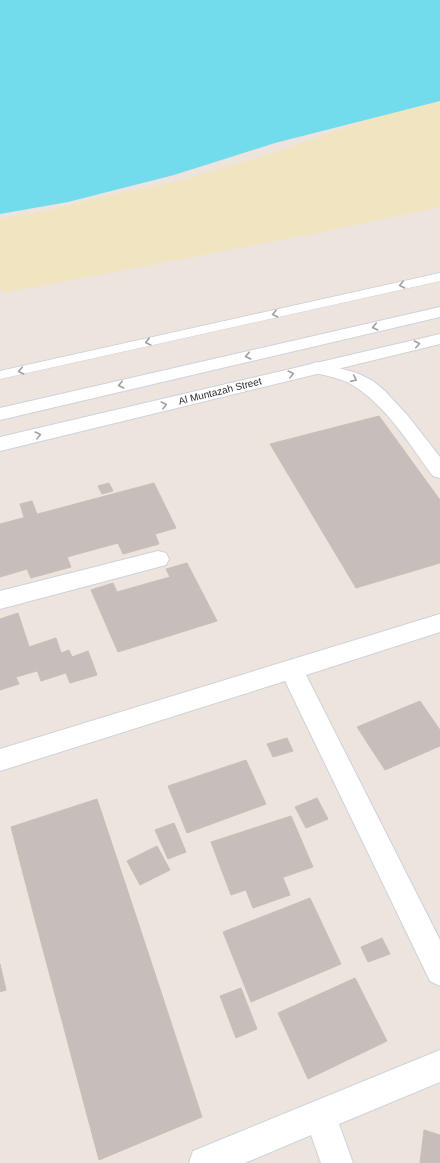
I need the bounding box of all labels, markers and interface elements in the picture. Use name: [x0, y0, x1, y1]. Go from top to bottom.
one-way arrow: [399, 281, 405, 289]
one-way arrow: [272, 309, 278, 317]
one-way arrow: [372, 322, 378, 330]
one-way arrow: [145, 338, 151, 346]
one-way arrow: [414, 341, 420, 349]
one-way arrow: [245, 352, 251, 360]
one-way arrow: [18, 366, 25, 374]
one-way arrow: [288, 371, 294, 379]
one-way arrow: [350, 374, 357, 382]
street label: Al Muntazah Street: [177, 375, 263, 407]
one-way arrow: [118, 381, 125, 389]
one-way arrow: [161, 401, 168, 409]
one-way arrow: [34, 431, 41, 440]

